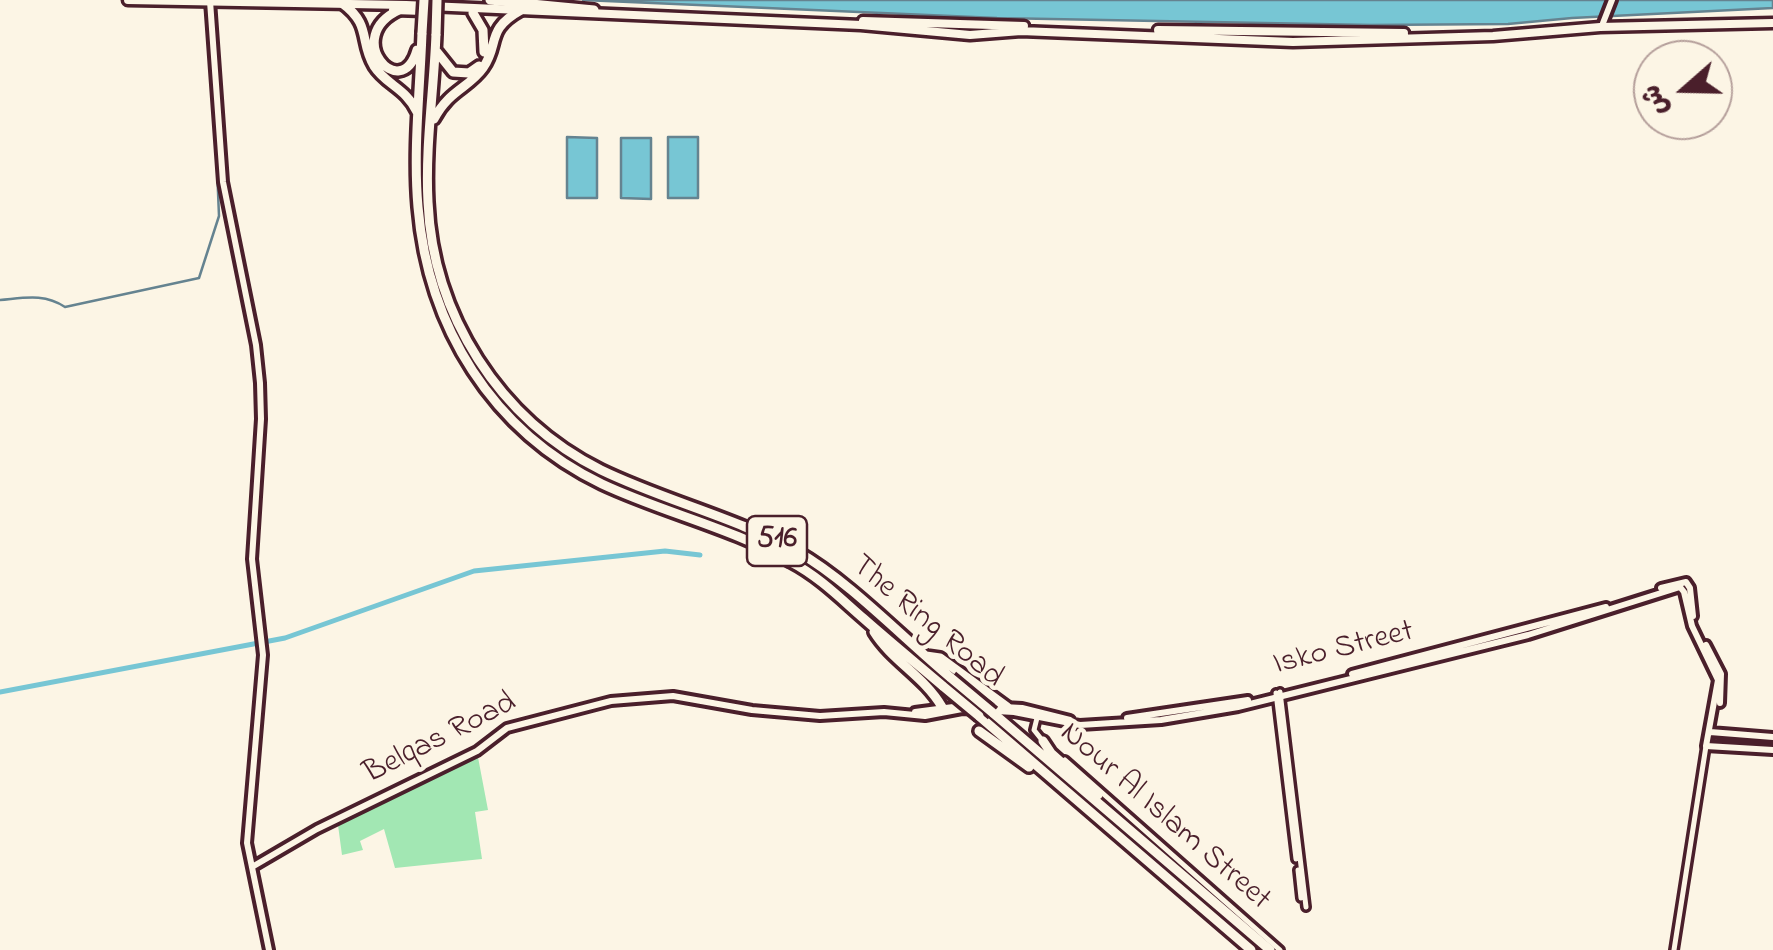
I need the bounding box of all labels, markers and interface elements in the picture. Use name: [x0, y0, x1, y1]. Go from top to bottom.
north arrow: [1633, 40, 1733, 140]
text: ش: [1632, 78, 1681, 121]
road number: 516: [747, 516, 807, 566]
street label: The Ring Road: [842, 548, 1010, 698]
street label: Isko Street: [1270, 614, 1418, 686]
street label: Belqas Road: [358, 685, 524, 795]
street label: Nour Al Islam Street: [1051, 716, 1277, 920]

